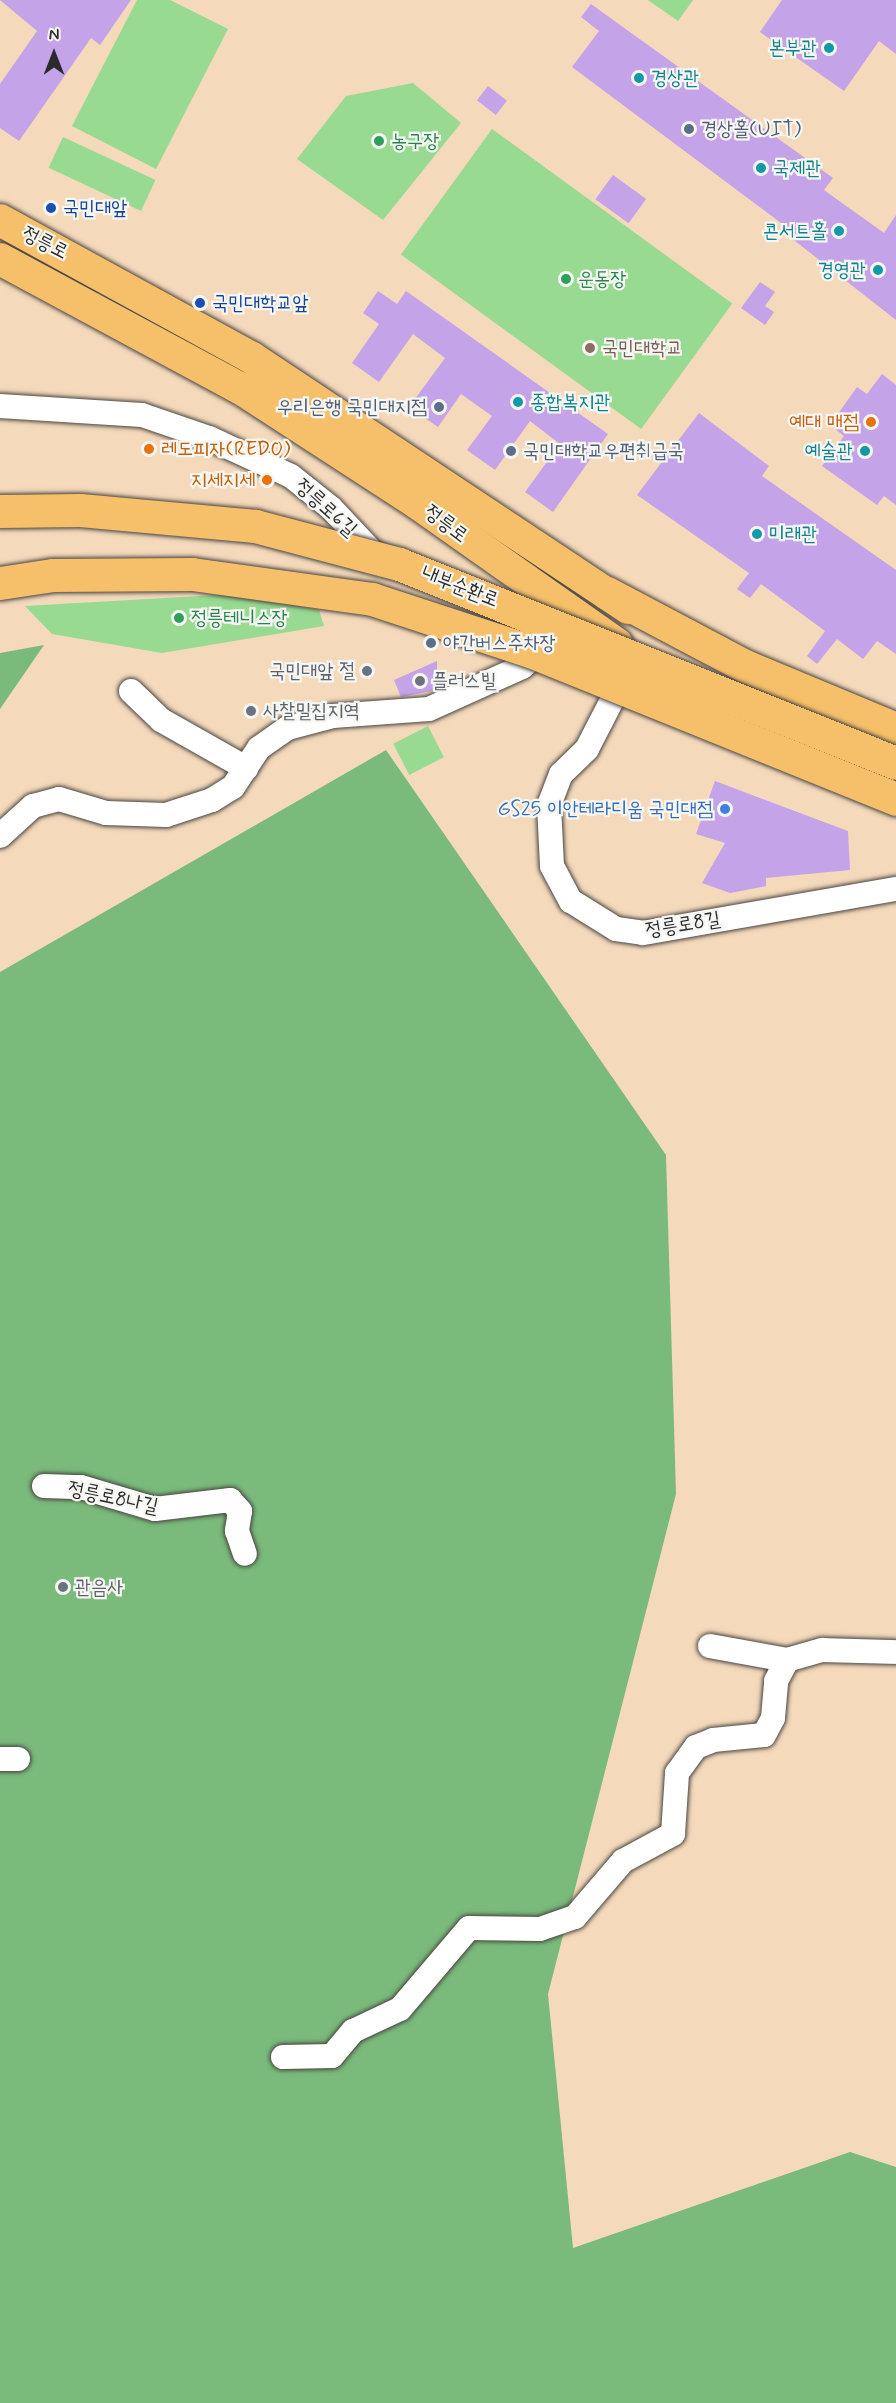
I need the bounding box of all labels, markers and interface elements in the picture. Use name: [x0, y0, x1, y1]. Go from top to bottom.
north arrow: [24, 24, 84, 84]
text: N: [49, 25, 59, 46]
place label: 본부관: [769, 36, 817, 60]
marker: 본부관: [822, 41, 836, 55]
place label: 경상관: [651, 66, 699, 90]
marker: 경상관: [632, 71, 646, 85]
place label: 경상홀(UIT): [701, 117, 801, 141]
marker: 경상홀(UIT): [682, 122, 696, 136]
place label: 농구장: [391, 129, 439, 153]
marker: 농구장: [372, 134, 386, 148]
place label: 국제관: [773, 156, 821, 180]
marker: 국제관: [754, 161, 768, 175]
place label: 국민대앞: [63, 196, 127, 220]
marker: 국민대앞: [44, 201, 58, 215]
place label: 콘서트홀: [763, 219, 827, 243]
street label: 정릉로: [18, 221, 72, 265]
marker: 콘서트홀: [832, 224, 846, 238]
place label: 경영관: [818, 258, 866, 282]
marker: 경영관: [871, 263, 885, 277]
place label: 운동장: [578, 267, 626, 291]
marker: 운동장: [559, 272, 573, 286]
place label: 국민대학교앞: [212, 291, 309, 315]
marker: 국민대학교앞: [193, 296, 207, 310]
place label: 국민대학교: [602, 336, 682, 360]
marker: 국민대학교: [583, 341, 597, 355]
place label: 종합복지관: [530, 390, 610, 414]
place label: 우리은행 국민대지점: [277, 395, 427, 419]
marker: 종합복지관: [511, 395, 525, 409]
marker: 우리은행 국민대지점: [432, 400, 446, 414]
place label: 예대 매점: [789, 410, 859, 434]
marker: 예대 매점: [864, 415, 878, 429]
place label: 레도피자(REDO): [161, 437, 290, 461]
place label: 국민대학교우편취급국: [523, 439, 684, 463]
place label: 예술관: [805, 439, 853, 463]
marker: 레도피자(REDO): [142, 442, 156, 456]
marker: 국민대학교우편취급국: [504, 444, 518, 458]
marker: 예술관: [858, 444, 872, 458]
place label: 지세지세: [191, 468, 255, 492]
marker: 지세지세: [260, 473, 274, 487]
street label: 정릉로6길: [290, 474, 362, 542]
street label: 정릉로: [419, 500, 473, 548]
place label: 미래관: [769, 522, 817, 546]
marker: 미래관: [750, 527, 764, 541]
street label: 내부순환로: [418, 561, 502, 613]
place label: 정릉테니스장: [191, 606, 288, 630]
marker: 정릉테니스장: [172, 611, 186, 625]
place label: 야간버스주차장: [443, 631, 556, 655]
marker: 야간버스주차장: [424, 636, 438, 650]
place label: 국민대앞 절: [269, 659, 355, 683]
marker: 국민대앞 절: [360, 664, 374, 678]
place label: 플러스빌: [432, 669, 496, 693]
marker: 플러스빌: [413, 674, 427, 688]
place label: 사찰밀집지역: [263, 699, 360, 723]
marker: 사찰밀집지역: [244, 704, 258, 718]
place label: GS25 이안테라디움 국민대점: [497, 797, 713, 821]
marker: GS25 이안테라디움 국민대점: [718, 802, 732, 816]
street label: 정릉로8길: [644, 907, 722, 943]
street label: 정릉로8나길: [66, 1477, 160, 1519]
place label: 관음사: [75, 1575, 123, 1599]
marker: 관음사: [56, 1580, 70, 1594]

